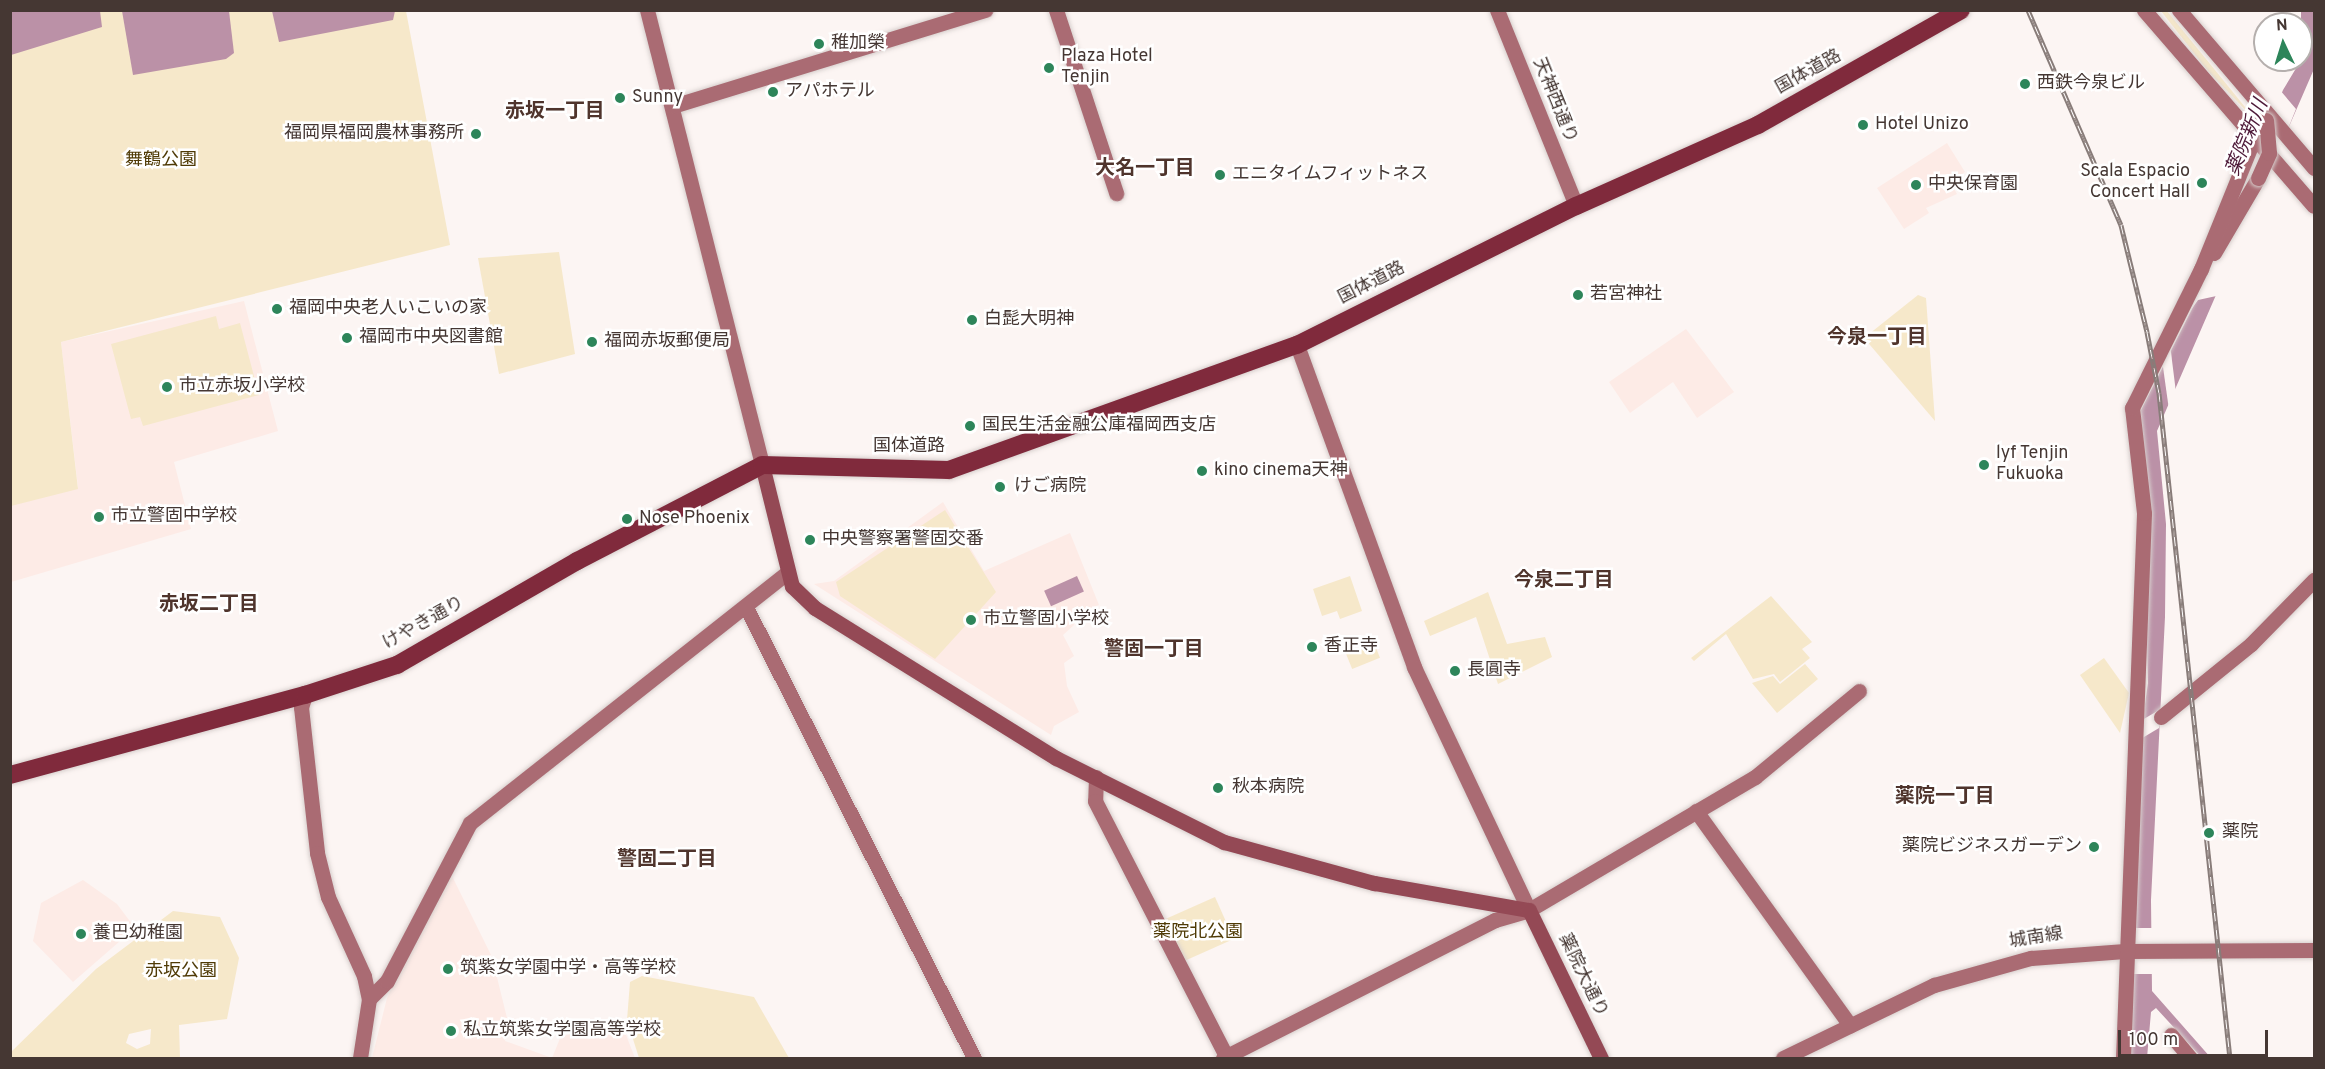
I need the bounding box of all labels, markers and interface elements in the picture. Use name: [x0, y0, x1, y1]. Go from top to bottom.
north arrow: [2253, 12, 2313, 72]
text: N: [2275, 16, 2288, 36]
place label: 稚加榮: [831, 33, 885, 55]
marker: 稚加榮: [812, 37, 826, 51]
street label: 国体道路: [1772, 46, 1846, 100]
place label: Plaza Hotel Tenjin: [1061, 47, 1153, 90]
street label: 天神西通り: [1527, 55, 1581, 147]
marker: Plaza Hotel Tenjin: [1042, 61, 1056, 75]
place label: 西鉄今泉ビル: [2037, 73, 2145, 95]
marker: 西鉄今泉ビル: [2018, 77, 2032, 91]
place label: アパホテル: [785, 81, 875, 103]
marker: アパホテル: [766, 85, 780, 99]
place label: Sunny: [632, 87, 683, 109]
marker: Sunny: [613, 91, 627, 105]
water label: 薬院新川: [2222, 96, 2274, 180]
district label: 赤坂一丁目: [505, 100, 605, 124]
place label: Hotel Unizo: [1875, 114, 1969, 136]
marker: Hotel Unizo: [1856, 118, 1870, 132]
place label: 福岡県福岡農林事務所: [284, 123, 464, 145]
marker: 福岡県福岡農林事務所: [469, 127, 483, 141]
park label: 舞鶴公園: [125, 150, 197, 172]
district label: 大名一丁目: [1095, 157, 1195, 181]
place label: Scala Espacio Concert Hall: [2080, 162, 2190, 204]
place label: エニタイムフィットネス: [1232, 164, 1430, 186]
marker: エニタイムフィットネス: [1213, 168, 1227, 182]
place label: 中央保育園: [1928, 174, 2018, 196]
marker: Scala Espacio Concert Hall: [2195, 176, 2209, 190]
marker: 中央保育園: [1909, 178, 1923, 192]
street label: 国体道路: [1335, 258, 1409, 310]
place label: 若宮神社: [1590, 284, 1662, 306]
marker: 若宮神社: [1571, 288, 1585, 302]
place label: 福岡中央老人いこいの家: [289, 298, 487, 320]
marker: 福岡中央老人いこいの家: [270, 302, 284, 316]
place label: 白髭大明神: [984, 309, 1074, 331]
marker: 白髭大明神: [965, 313, 979, 327]
district label: 今泉一丁目: [1827, 326, 1927, 350]
place label: 福岡市中央図書館: [359, 327, 503, 349]
marker: 福岡市中央図書館: [340, 331, 354, 345]
place label: 福岡赤坂郵便局: [604, 331, 730, 353]
marker: 福岡赤坂郵便局: [585, 335, 599, 349]
place label: 市立赤坂小学校: [179, 376, 305, 398]
marker: 市立赤坂小学校: [160, 380, 174, 394]
place label: 国民生活金融公庫福岡西支店: [982, 415, 1216, 437]
marker: 国民生活金融公庫福岡西支店: [963, 419, 977, 433]
street label: 国体道路: [873, 436, 945, 458]
place label: lyf Tenjin Fukuoka: [1996, 444, 2069, 486]
marker: lyf Tenjin Fukuoka: [1977, 458, 1991, 472]
place label: kino cinema天神: [1214, 460, 1347, 482]
marker: kino cinema天神: [1195, 464, 1209, 478]
place label: けご病院: [1014, 476, 1086, 498]
marker: けご病院: [991, 478, 1009, 496]
place label: 市立警固中学校: [111, 506, 237, 528]
place label: Nose Phoenix: [639, 508, 750, 530]
marker: 市立警固中学校: [92, 510, 106, 524]
marker: Nose Phoenix: [620, 512, 634, 526]
place label: 中央警察署警固交番: [822, 529, 984, 551]
marker: 中央警察署警固交番: [803, 533, 817, 547]
district label: 今泉二丁目: [1514, 569, 1614, 593]
district label: 赤坂二丁目: [159, 593, 259, 617]
street label: けやき通り: [379, 593, 469, 655]
place label: 市立警固小学校: [983, 609, 1109, 631]
marker: 市立警固小学校: [964, 613, 978, 627]
place label: 香正寺: [1324, 636, 1378, 658]
district label: 警固一丁目: [1104, 638, 1204, 662]
marker: 香正寺: [1305, 640, 1319, 654]
place label: 長圓寺: [1467, 660, 1521, 682]
marker: 長圓寺: [1448, 664, 1462, 678]
place label: 秋本病院: [1232, 777, 1304, 799]
marker: 秋本病院: [1209, 779, 1227, 797]
district label: 薬院一丁目: [1895, 785, 1995, 809]
place label: 薬院: [2222, 822, 2258, 844]
marker: 薬院: [2200, 824, 2218, 842]
place label: 薬院ビジネスガーデン: [1902, 836, 2082, 858]
marker: 薬院ビジネスガーデン: [2087, 840, 2101, 854]
district label: 警固二丁目: [617, 848, 717, 872]
park label: 薬院北公園: [1153, 922, 1243, 944]
place label: 養巴幼稚園: [93, 923, 183, 945]
street label: 城南線: [2008, 924, 2064, 954]
marker: 養巴幼稚園: [74, 927, 88, 941]
street label: 薬院大通り: [1553, 931, 1611, 1021]
place label: 筑紫女学園中学・高等学校: [460, 958, 676, 980]
park label: 赤坂公園: [145, 961, 217, 983]
marker: 筑紫女学園中学・高等学校: [441, 962, 455, 976]
scale bar: [2121, 1018, 2271, 1056]
place label: 私立筑紫女学園高等学校: [463, 1020, 661, 1042]
marker: 私立筑紫女学園高等学校: [444, 1024, 458, 1038]
text: 100 m: [2129, 1029, 2178, 1052]

